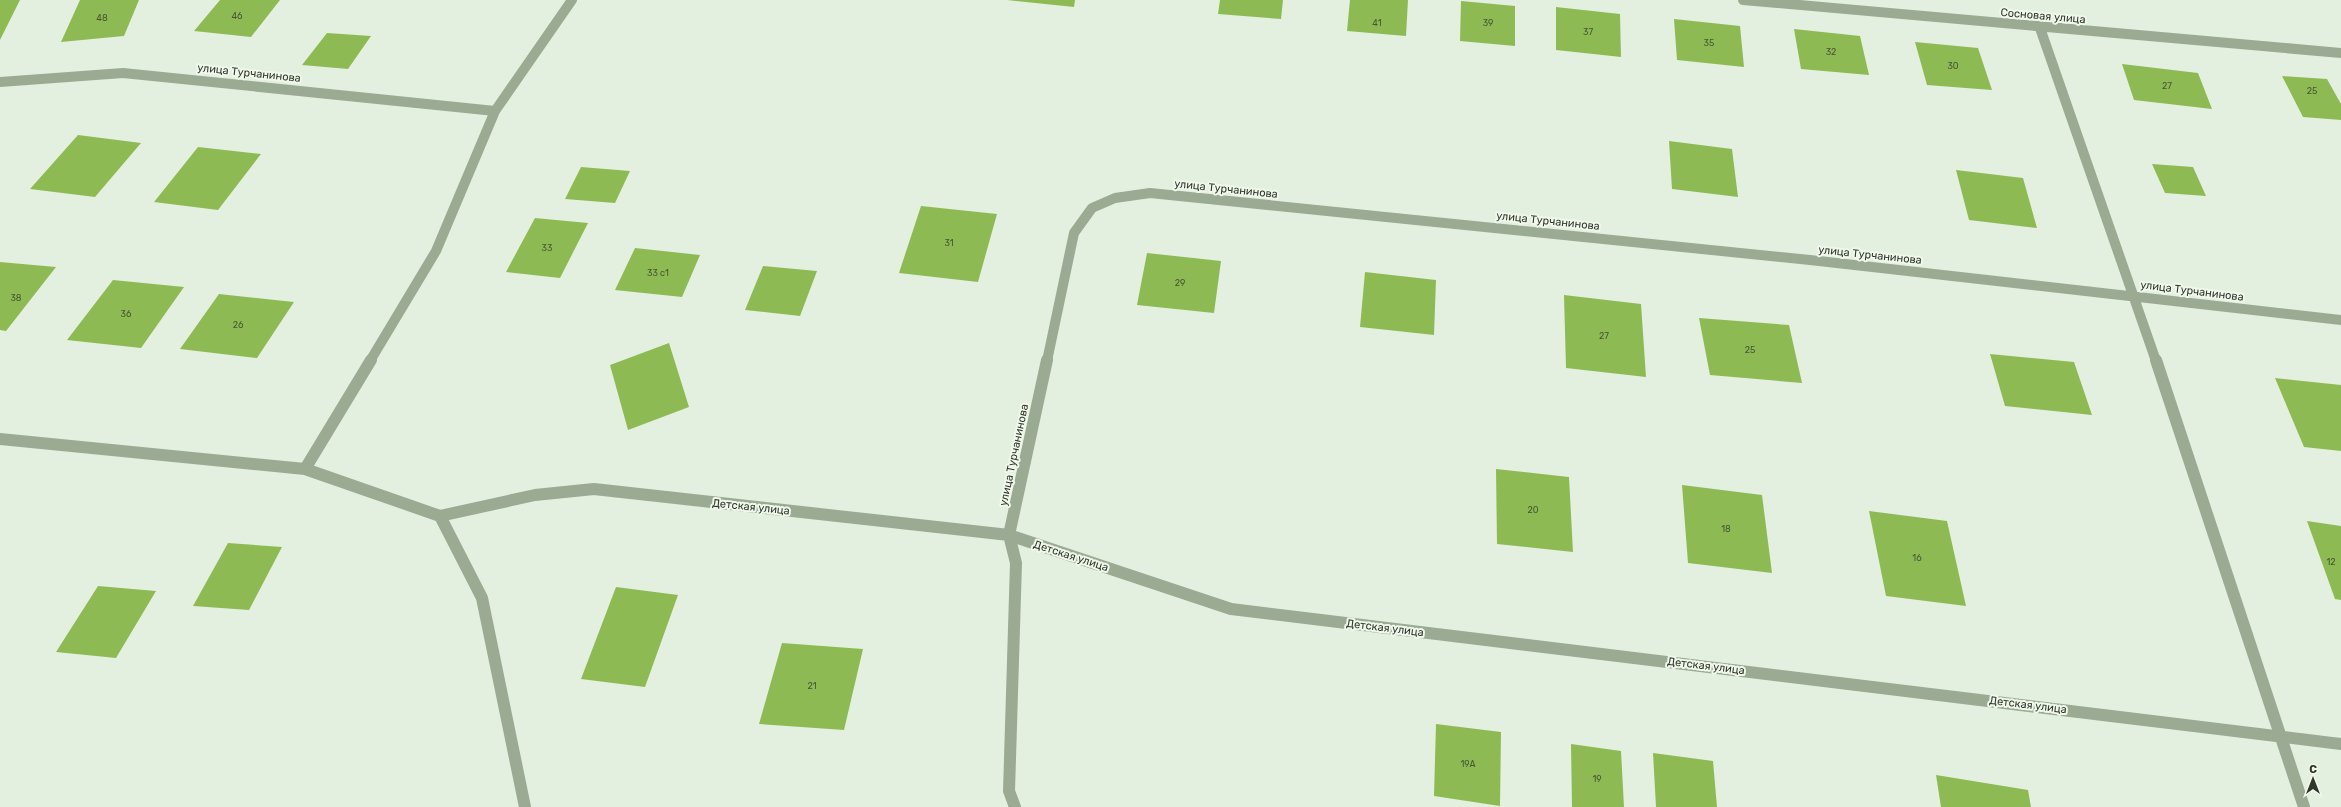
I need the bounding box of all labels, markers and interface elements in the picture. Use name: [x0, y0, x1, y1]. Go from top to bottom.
street label: Сосновая улица: [2000, 6, 2086, 26]
house number: 46: [231, 11, 243, 21]
house number: 48: [96, 13, 108, 23]
house number: 41: [1372, 18, 1382, 28]
house number: 39: [1483, 18, 1493, 28]
house number: 37: [1583, 27, 1593, 37]
house number: 35: [1704, 38, 1714, 48]
house number: 32: [1826, 47, 1836, 57]
street label: улица Турчанинова: [197, 61, 301, 85]
house number: 30: [1947, 61, 1959, 71]
house number: 27: [2162, 81, 2172, 91]
house number: 25: [2307, 86, 2317, 96]
street label: улица Турчанинова: [1174, 177, 1278, 201]
street label: улица Турчанинова: [1496, 209, 1600, 233]
house number: 31: [944, 238, 954, 248]
house number: 33: [542, 243, 552, 253]
street label: улица Турчанинова: [1818, 243, 1922, 267]
house number: 33 с1: [647, 268, 669, 278]
house number: 29: [1175, 278, 1185, 288]
street label: улица Турчанинова: [2140, 278, 2244, 304]
house number: 38: [10, 293, 22, 303]
house number: 36: [121, 309, 132, 319]
house number: 26: [233, 320, 244, 330]
house number: 27: [1599, 331, 1609, 341]
house number: 25: [1745, 345, 1755, 355]
street label: улица Турчанинова: [997, 403, 1031, 507]
street label: Детская улица: [712, 496, 790, 518]
house number: 20: [1528, 505, 1539, 515]
house number: 18: [1721, 524, 1731, 534]
street label: Детская улица: [1032, 538, 1110, 574]
house number: 16: [1912, 553, 1922, 563]
house number: 12: [2326, 557, 2336, 567]
street label: Детская улица: [1346, 617, 1424, 639]
street label: Детская улица: [1667, 655, 1745, 677]
house number: 21: [807, 681, 817, 691]
street label: Детская улица: [1989, 694, 2067, 716]
house number: 19А: [1460, 759, 1476, 769]
north arrow: [2293, 759, 2333, 799]
text: С: [2309, 763, 2317, 776]
house number: 19: [1592, 774, 1602, 784]

